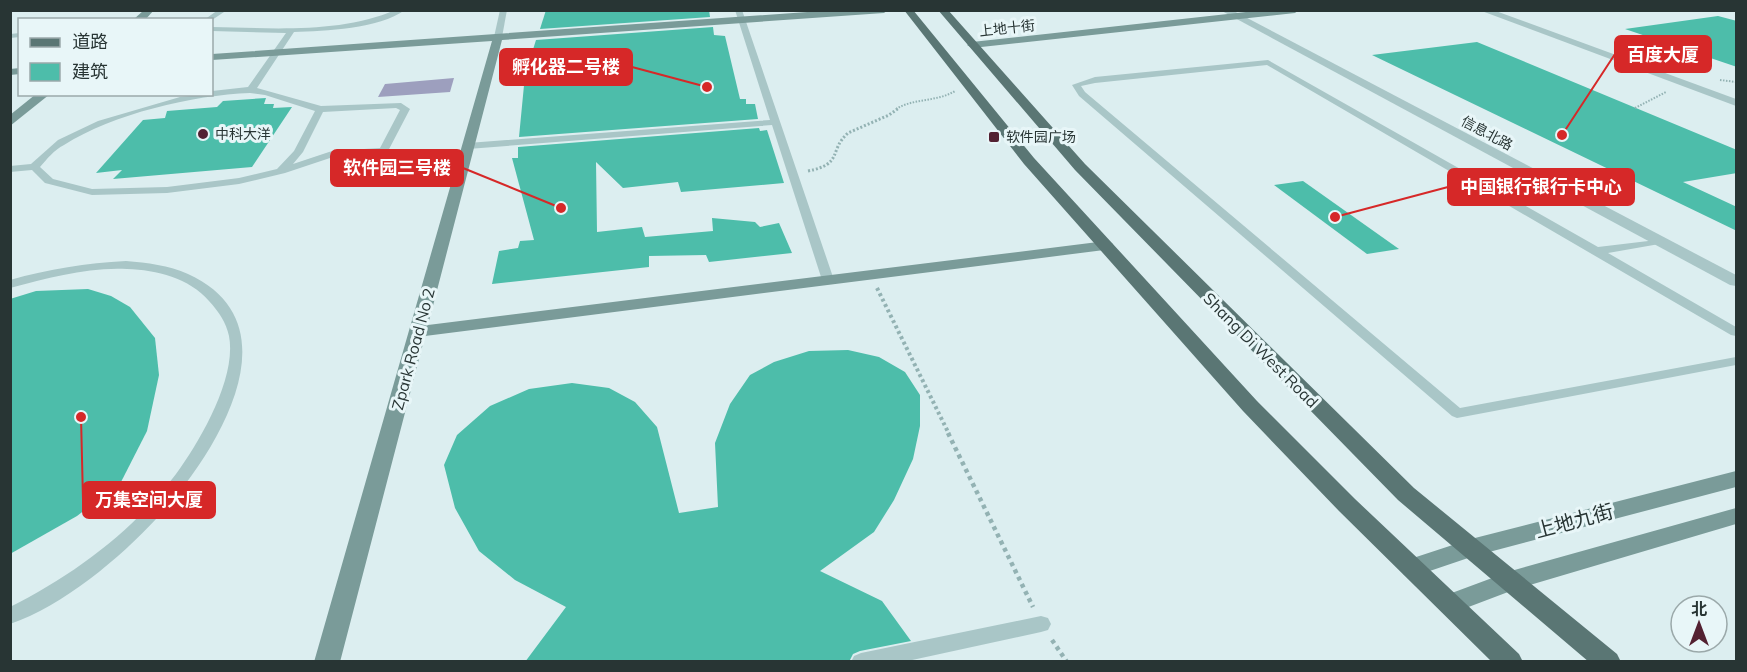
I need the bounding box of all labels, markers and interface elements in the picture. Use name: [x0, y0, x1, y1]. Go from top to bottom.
street label: 上地十街: [978, 16, 1036, 40]
legend: [18, 18, 213, 96]
text: 道路: [72, 30, 108, 53]
callout: 百度大厦: [1615, 36, 1711, 72]
text: 百度大厦: [1627, 43, 1699, 66]
callout: 孵化器二号楼: [500, 49, 632, 85]
text: 孵化器二号楼: [512, 55, 620, 78]
text: 建筑: [72, 60, 108, 83]
street label: 信息北路: [1458, 112, 1516, 154]
place label: 中科大洋: [215, 125, 271, 143]
marker: 中科大洋: [196, 127, 210, 141]
place label: 软件园广场: [1006, 128, 1076, 146]
marker: 软件园广场: [987, 130, 1001, 144]
callout: 软件园三号楼: [331, 150, 463, 186]
text: 软件园三号楼: [343, 156, 451, 179]
callout: 中国银行银行卡中心: [1448, 169, 1634, 205]
text: 中国银行银行卡中心: [1460, 175, 1622, 198]
street label: Zpark Road No 2: [387, 286, 439, 412]
street label: Shang Di West Road: [1199, 288, 1323, 412]
callout: 万集空间大厦: [83, 482, 215, 518]
text: 万集空间大厦: [95, 488, 203, 511]
street label: 上地九街: [1532, 498, 1616, 543]
north arrow: [1669, 594, 1729, 654]
text: 北: [1691, 599, 1707, 619]

